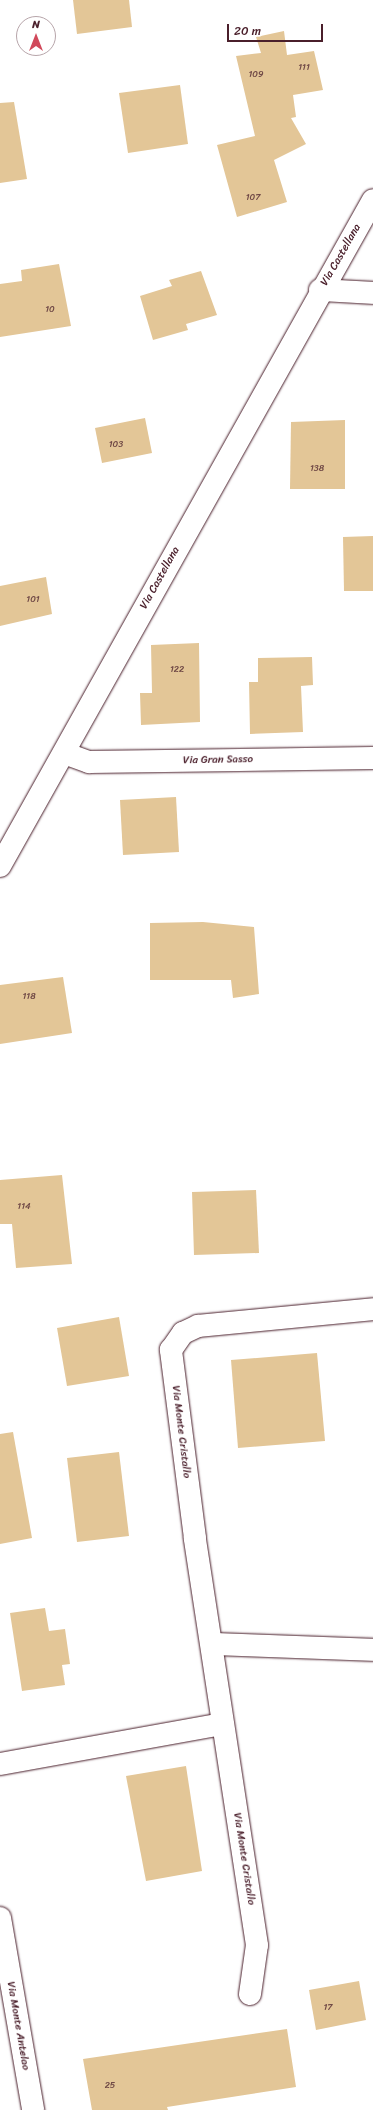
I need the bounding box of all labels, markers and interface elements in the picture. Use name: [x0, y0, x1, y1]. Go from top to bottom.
text: N: [32, 15, 40, 34]
north arrow: [16, 16, 56, 56]
scale bar: [229, 16, 325, 42]
text: 20 m: [234, 20, 261, 42]
house number: 111: [298, 62, 310, 72]
house number: 109: [248, 69, 264, 79]
house number: 107: [246, 192, 260, 202]
street label: Via Castellana: [318, 222, 364, 288]
house number: 10: [45, 304, 55, 314]
house number: 103: [109, 439, 123, 449]
house number: 138: [310, 463, 324, 473]
street label: Via Castellana: [137, 545, 183, 611]
house number: 101: [26, 594, 40, 604]
house number: 122: [170, 664, 184, 674]
street label: Via Gran Sasso: [182, 753, 254, 767]
house number: 118: [22, 991, 36, 1001]
house number: 114: [17, 1201, 31, 1211]
street label: Via Monte Cristallo: [169, 1385, 193, 1479]
street label: Via Monte Cristallo: [230, 1812, 258, 1906]
street label: Via Monte Antelao: [4, 1981, 32, 2071]
house number: 17: [324, 2002, 332, 2012]
house number: 25: [105, 2080, 115, 2090]

